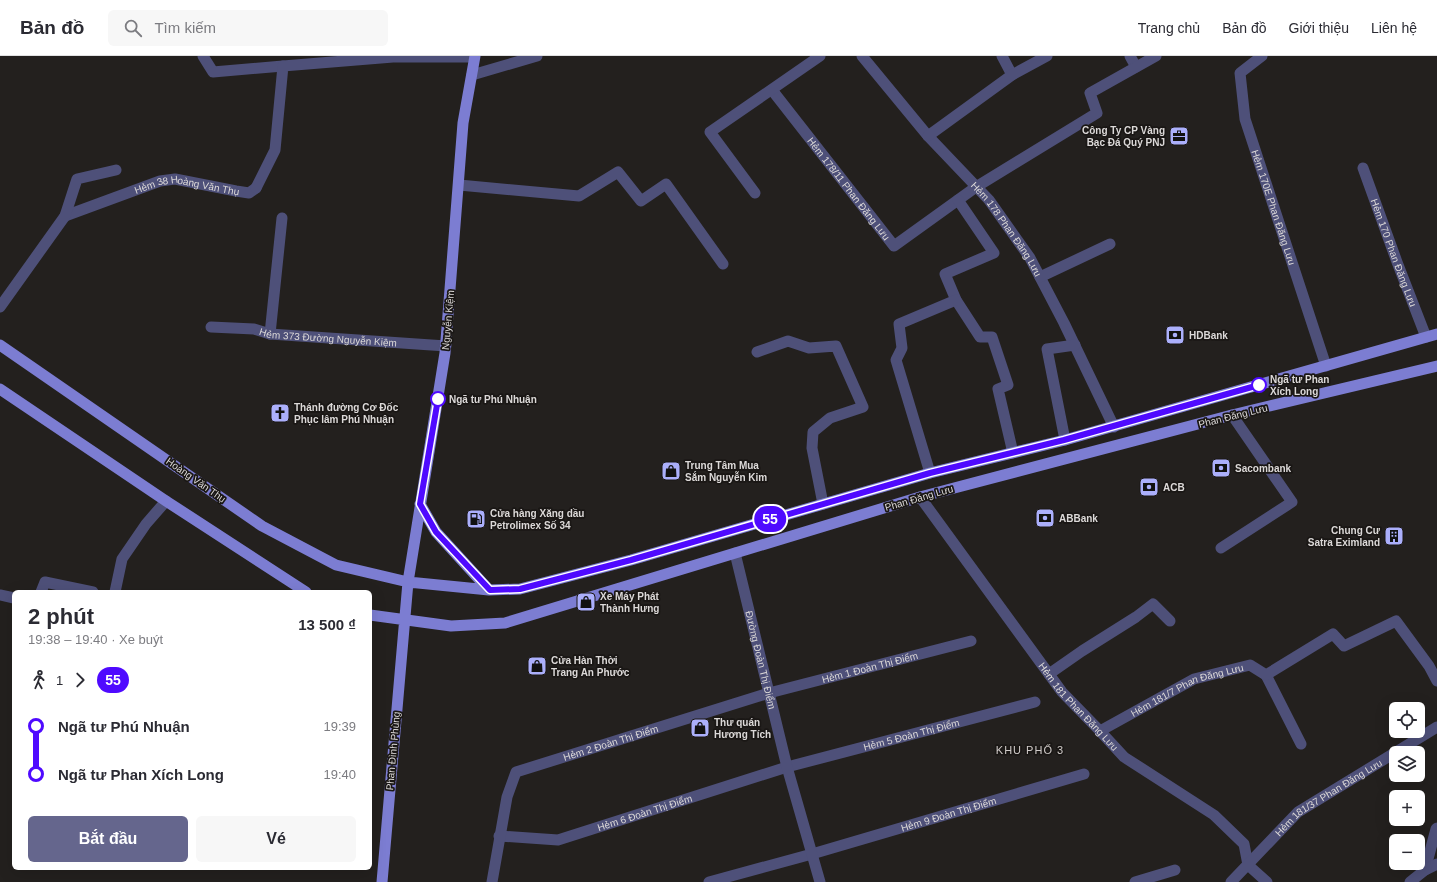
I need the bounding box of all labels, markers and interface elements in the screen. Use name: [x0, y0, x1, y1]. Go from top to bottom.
search box: [108, 10, 388, 46]
text: Bản đồ: [20, 17, 84, 38]
icon: search: [122, 17, 144, 39]
text: Tìm kiếm: [154, 19, 216, 36]
text: Trang chủ: [1138, 20, 1200, 36]
text: Bản đồ: [1222, 20, 1267, 36]
text: Giới thiệu: [1289, 20, 1349, 36]
text: Liên hệ: [1371, 20, 1417, 36]
place label: Công Ty CP Vàng Bạc Đá Quý PNJ: [1082, 125, 1165, 149]
office icon: Công Ty CP Vàng Bạc Đá Quý PNJ: [1168, 125, 1190, 147]
street label: Hẻm 178/11 Phan Đăng Lưu: [805, 135, 893, 242]
street label: Hẻm 170E Phan Đăng Lưu: [1250, 148, 1298, 266]
street label: Hẻm 38 Hoàng Văn Thụ: [133, 173, 240, 197]
street label: Hẻm 178 Phan Đăng Lưu: [969, 179, 1044, 278]
street label: Hẻm 170 Phan Đăng Lưu: [1369, 197, 1419, 308]
street label: Nguyễn Kiệm: [439, 290, 456, 350]
bank icon: HDBank: [1164, 324, 1186, 346]
street label: Hẻm 373 Đường Nguyễn Kiệm: [258, 326, 397, 348]
place label: HDBank: [1189, 330, 1228, 341]
place label: Ngã tư Phan Xích Long: [1270, 374, 1329, 397]
marker: Ngã tư Phan Xích Long: [1251, 377, 1267, 393]
marker: Ngã tư Phú Nhuận: [430, 391, 446, 407]
place label: Ngã tư Phú Nhuận: [449, 394, 537, 406]
church icon: Thánh đường Cơ Đốc Phục lâm Phú Nhuận: [269, 402, 291, 424]
place label: Thánh đường Cơ Đốc Phục lâm Phú Nhuận: [294, 402, 399, 426]
street label: Phan Đăng Lưu: [1197, 402, 1269, 430]
street label: Hoàng Văn Thụ: [164, 455, 228, 505]
bank icon: Sacombank: [1210, 457, 1232, 479]
shop icon: Trung Tâm Mua Sắm Nguyễn Kim: [660, 460, 682, 482]
place label: Trung Tâm Mua Sắm Nguyễn Kim: [685, 460, 767, 483]
place label: Sacombank: [1235, 463, 1292, 474]
bank icon: ACB: [1138, 476, 1160, 498]
place label: ACB: [1163, 482, 1185, 493]
street label: Phan Đăng Lưu: [884, 483, 954, 513]
line badge: 55: [752, 506, 788, 532]
bank icon: ABBank: [1034, 507, 1056, 529]
fuel station icon: Cửa hàng Xăng dầu Petrolimex Số 34: [465, 508, 487, 530]
place label: Cửa hàng Xăng dầu Petrolimex Số 34: [490, 508, 584, 531]
text: 55: [762, 511, 778, 527]
place label: ABBank: [1059, 513, 1098, 524]
place label: Chung Cư Satra Eximland: [1308, 525, 1381, 548]
building icon: Chung Cư Satra Eximland: [1383, 525, 1405, 547]
shop icon: Xe Máy Phát Thành Hưng: [575, 591, 597, 613]
place label: Xe Máy Phát Thành Hưng: [600, 591, 660, 614]
text: 2 phút: [28, 604, 94, 629]
street label: Đường Đoàn Thị Điểm: [744, 610, 778, 710]
text: 13 500 ₫: [298, 616, 356, 633]
text: 19:38 – 19:40 · Xe buýt: [28, 632, 163, 647]
street label: Hẻm 1 Đoàn Thị Điểm: [821, 649, 919, 685]
shop icon: Cửa Hàn Thời Trang An Phước: [526, 655, 548, 677]
place label: Cửa Hàn Thời Trang An Phước: [551, 655, 630, 678]
street label: Hẻm 181 Phan Đăng Lưu: [1037, 660, 1121, 753]
street label: Hẻm 181/7 Phan Đăng Lưu: [1129, 661, 1245, 718]
icon: walk: [28, 669, 50, 691]
icon: forward: [69, 669, 91, 691]
text: 55: [105, 672, 121, 688]
text: 1: [56, 673, 63, 688]
map controls: [1389, 702, 1425, 870]
button: locate: [1389, 702, 1425, 738]
street label: Phan Đình Phùng: [384, 711, 402, 791]
shop icon: Thư quán Hương Tích: [689, 717, 711, 739]
place label: Thư quán Hương Tích: [714, 717, 771, 740]
street label: Hẻm 5 Đoàn Thị Điểm: [862, 717, 961, 752]
text: Ngã tư Phú Nhuận: [58, 718, 190, 735]
text: 19:39: [323, 719, 356, 734]
street label: Hẻm 2 Đoàn Thị Điểm: [562, 722, 659, 762]
district label: KHU PHỐ 3: [996, 743, 1064, 756]
button: layers: [1389, 746, 1425, 782]
street label: Hẻm 181/37 Phan Đăng Lưu: [1273, 757, 1384, 838]
text: Ngã tư Phan Xích Long: [58, 766, 224, 783]
text: 19:40: [323, 767, 356, 782]
button: +: [1389, 790, 1425, 826]
street label: Hẻm 6 Đoàn Thị Điểm: [596, 792, 693, 833]
street label: Hẻm 9 Đoàn Thị Điểm: [900, 795, 997, 833]
button: Bắt đầu: [28, 816, 188, 862]
button: Vé: [196, 816, 356, 862]
button: −: [1389, 834, 1425, 870]

